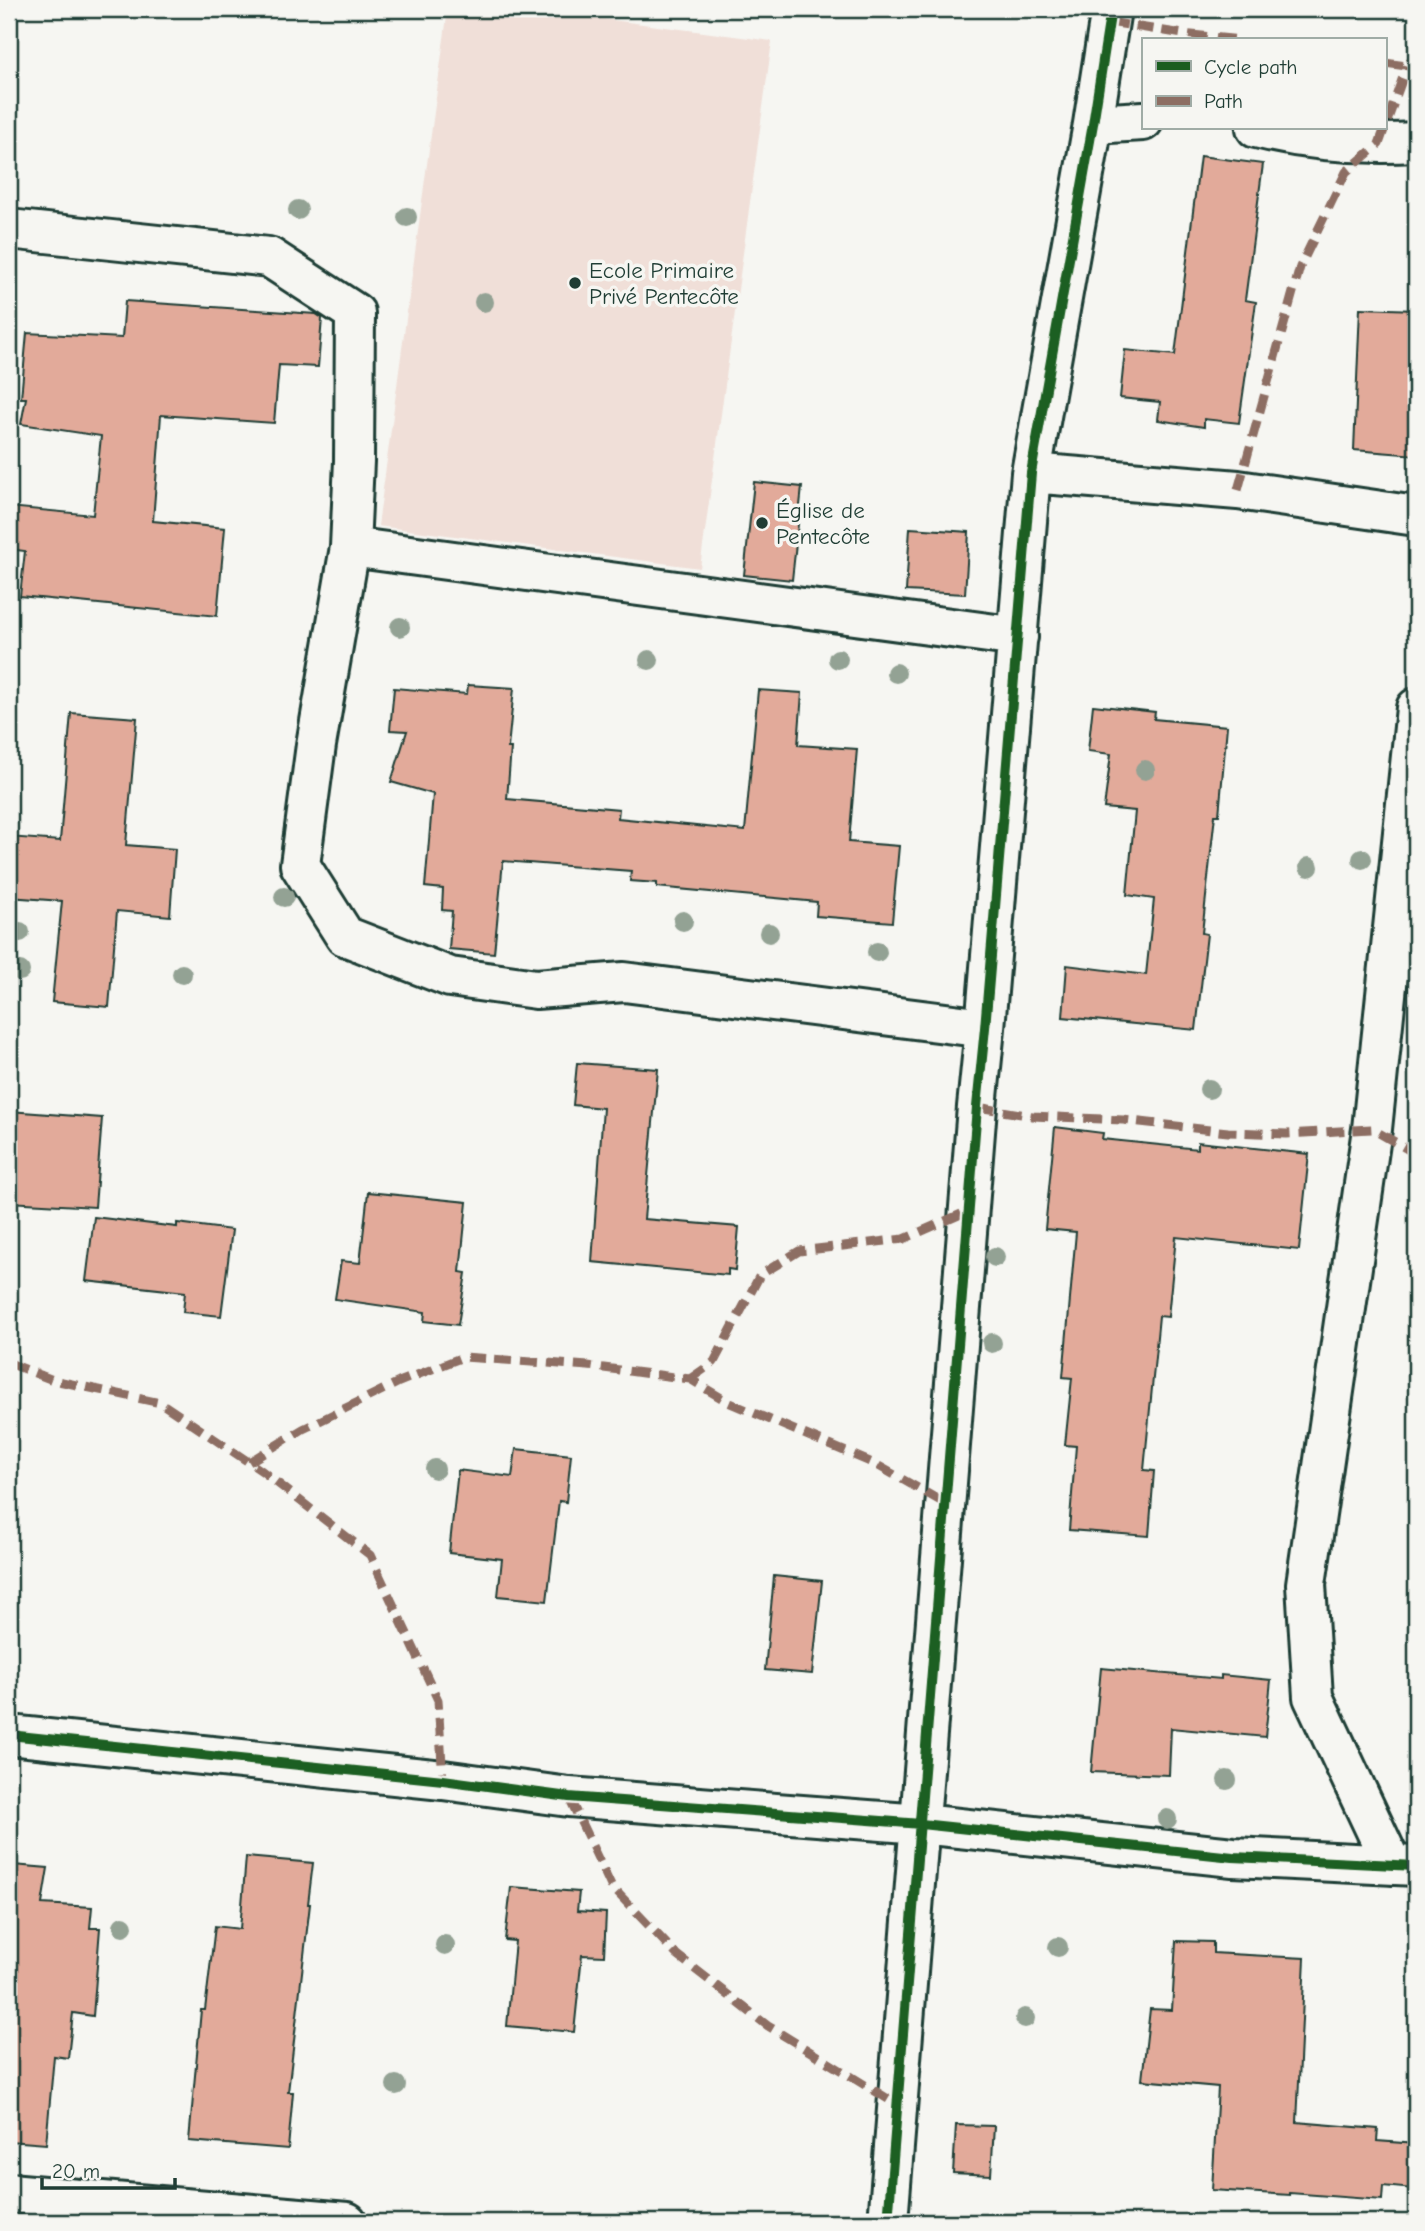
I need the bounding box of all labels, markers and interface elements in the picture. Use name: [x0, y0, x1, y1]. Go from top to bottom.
legend: [1142, 38, 1386, 130]
text: Cycle path: [1204, 55, 1297, 79]
text: Path: [1204, 89, 1243, 113]
place label: Ecole Primaire Privé Pentecôte: [589, 257, 739, 310]
marker: Ecole Primaire Privé Pentecôte: [567, 275, 583, 291]
place label: Église de Pentecôte: [776, 497, 870, 550]
marker: Église de Pentecôte: [754, 515, 770, 531]
scale bar: [42, 2147, 175, 2191]
text: 20 m: [52, 2159, 100, 2183]

